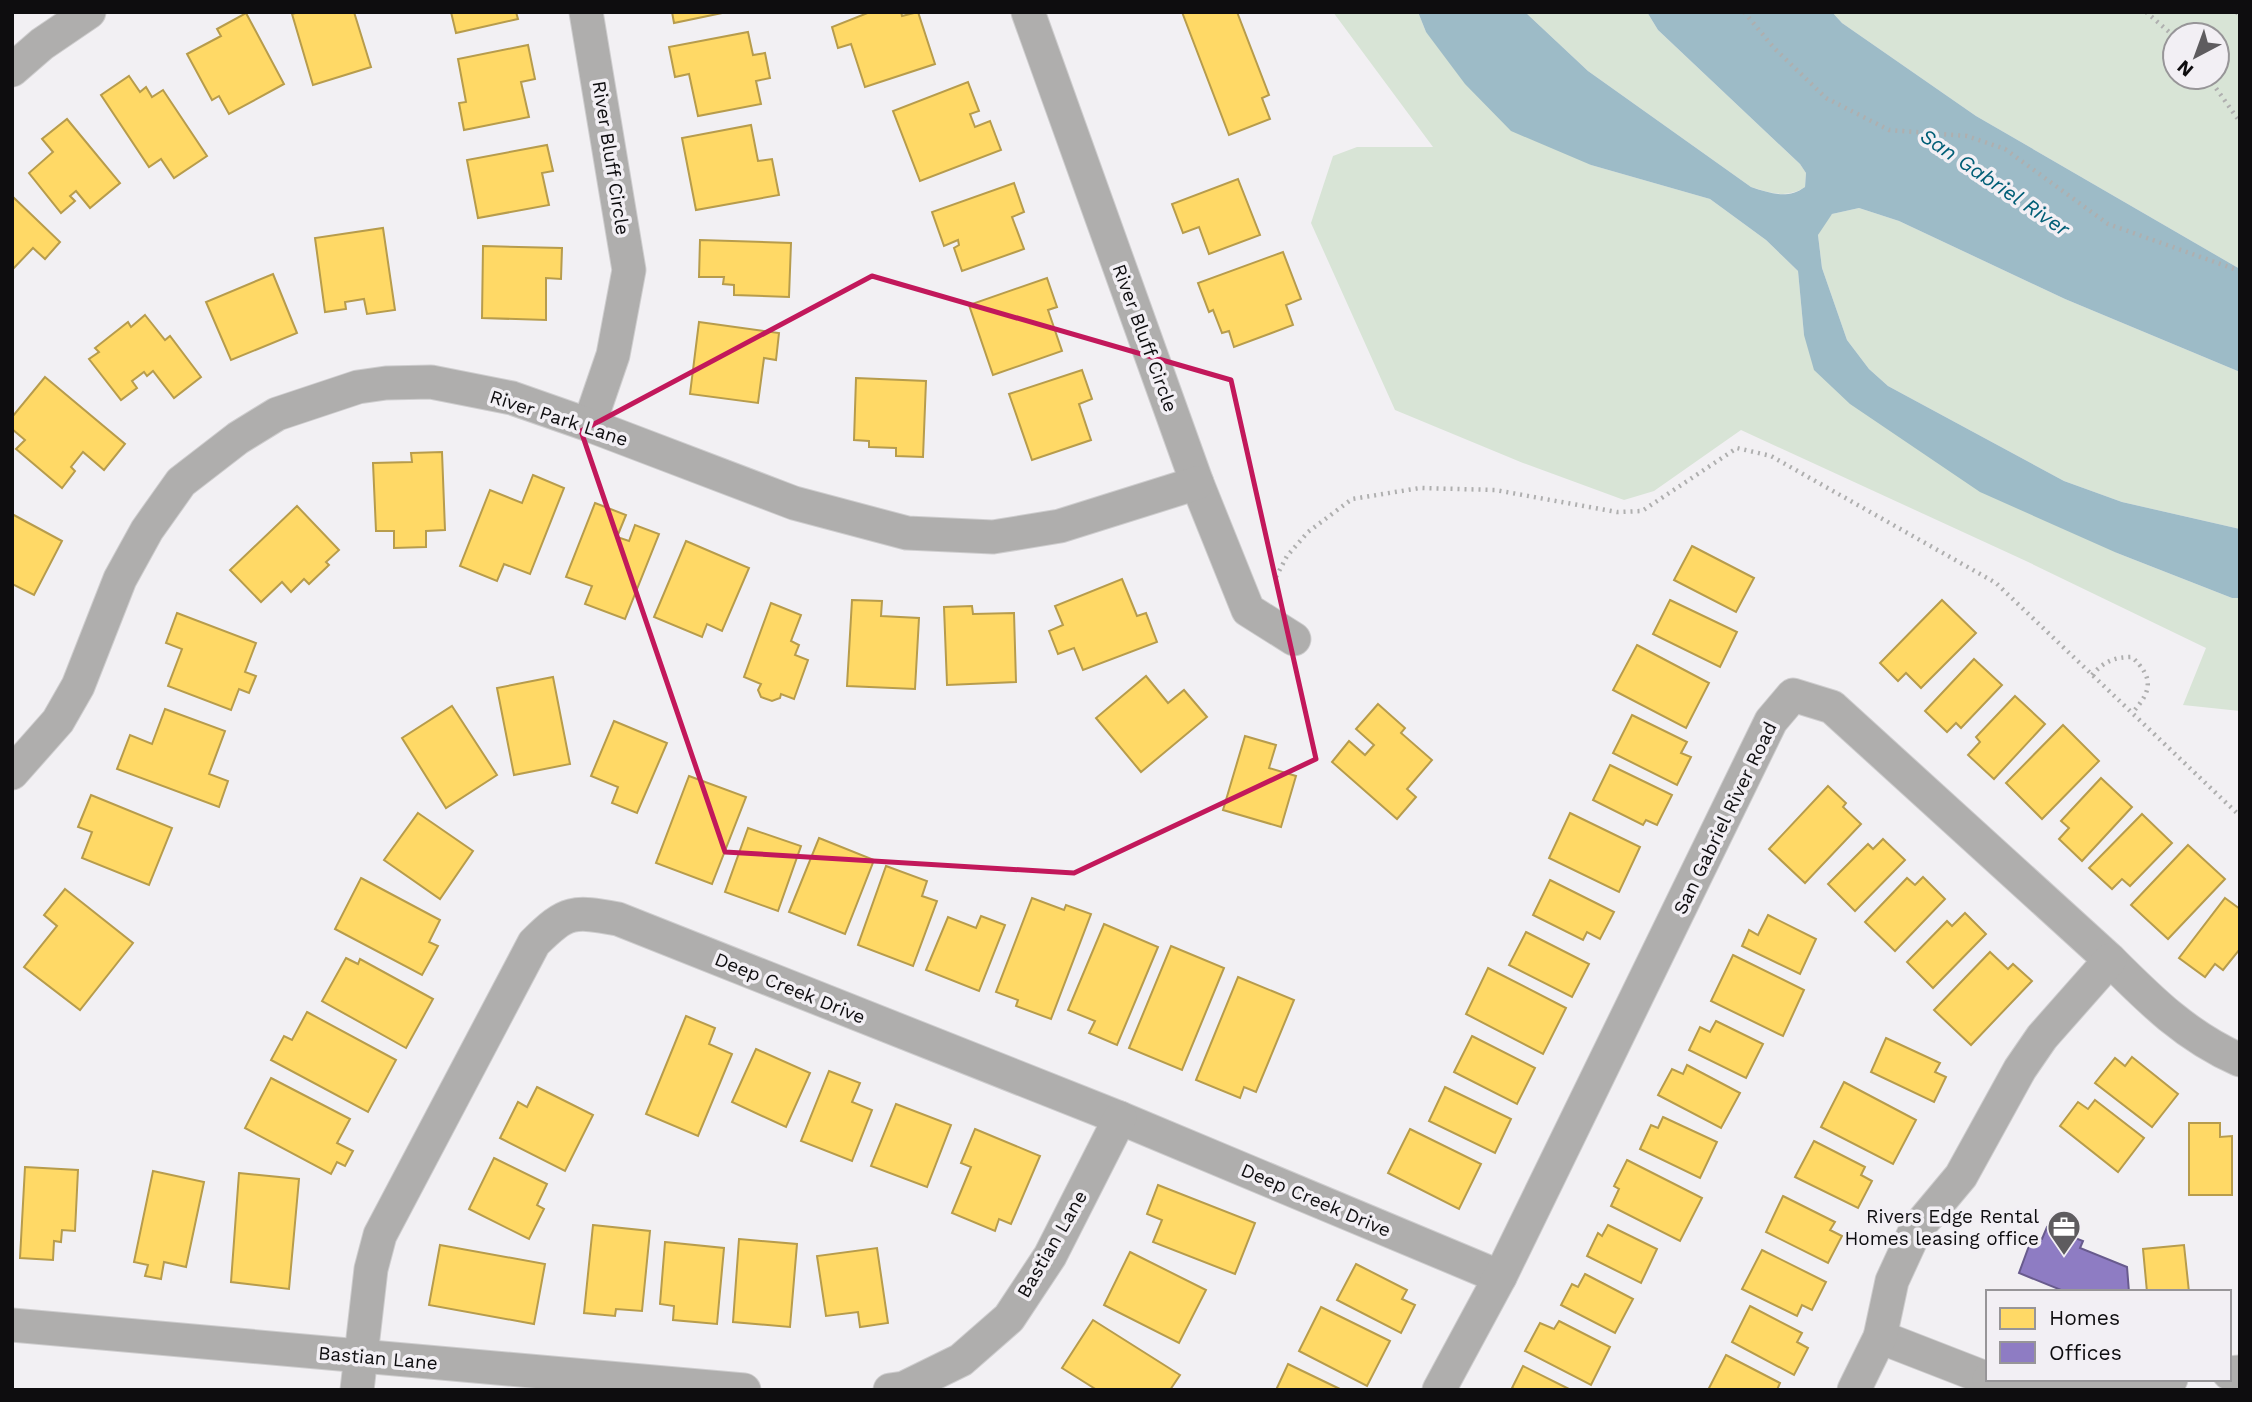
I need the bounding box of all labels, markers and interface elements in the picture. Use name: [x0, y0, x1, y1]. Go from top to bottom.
north arrow: [2161, 21, 2231, 91]
text: N: [2172, 55, 2198, 82]
street label: River Bluff Circle: [587, 79, 635, 237]
water label: San Gabriel River: [1916, 123, 2075, 242]
street label: River Bluff Circle: [1108, 261, 1182, 415]
street label: River Park Lane: [487, 385, 631, 451]
street label: San Gabriel River Road: [1668, 718, 1782, 918]
street label: Deep Creek Drive: [711, 947, 869, 1029]
street label: Deep Creek Drive: [1238, 1158, 1394, 1242]
street label: Bastian Lane: [1012, 1186, 1092, 1302]
place label: Rivers Edge Rental Homes leasing office: [1844, 1205, 2039, 1250]
office icon: Rivers Edge Rental Homes leasing office: [2045, 1208, 2083, 1257]
legend: [1986, 1290, 2231, 1381]
text: Homes: [2049, 1305, 2120, 1330]
text: Offices: [2049, 1340, 2122, 1365]
street label: Bastian Lane: [317, 1341, 439, 1375]

